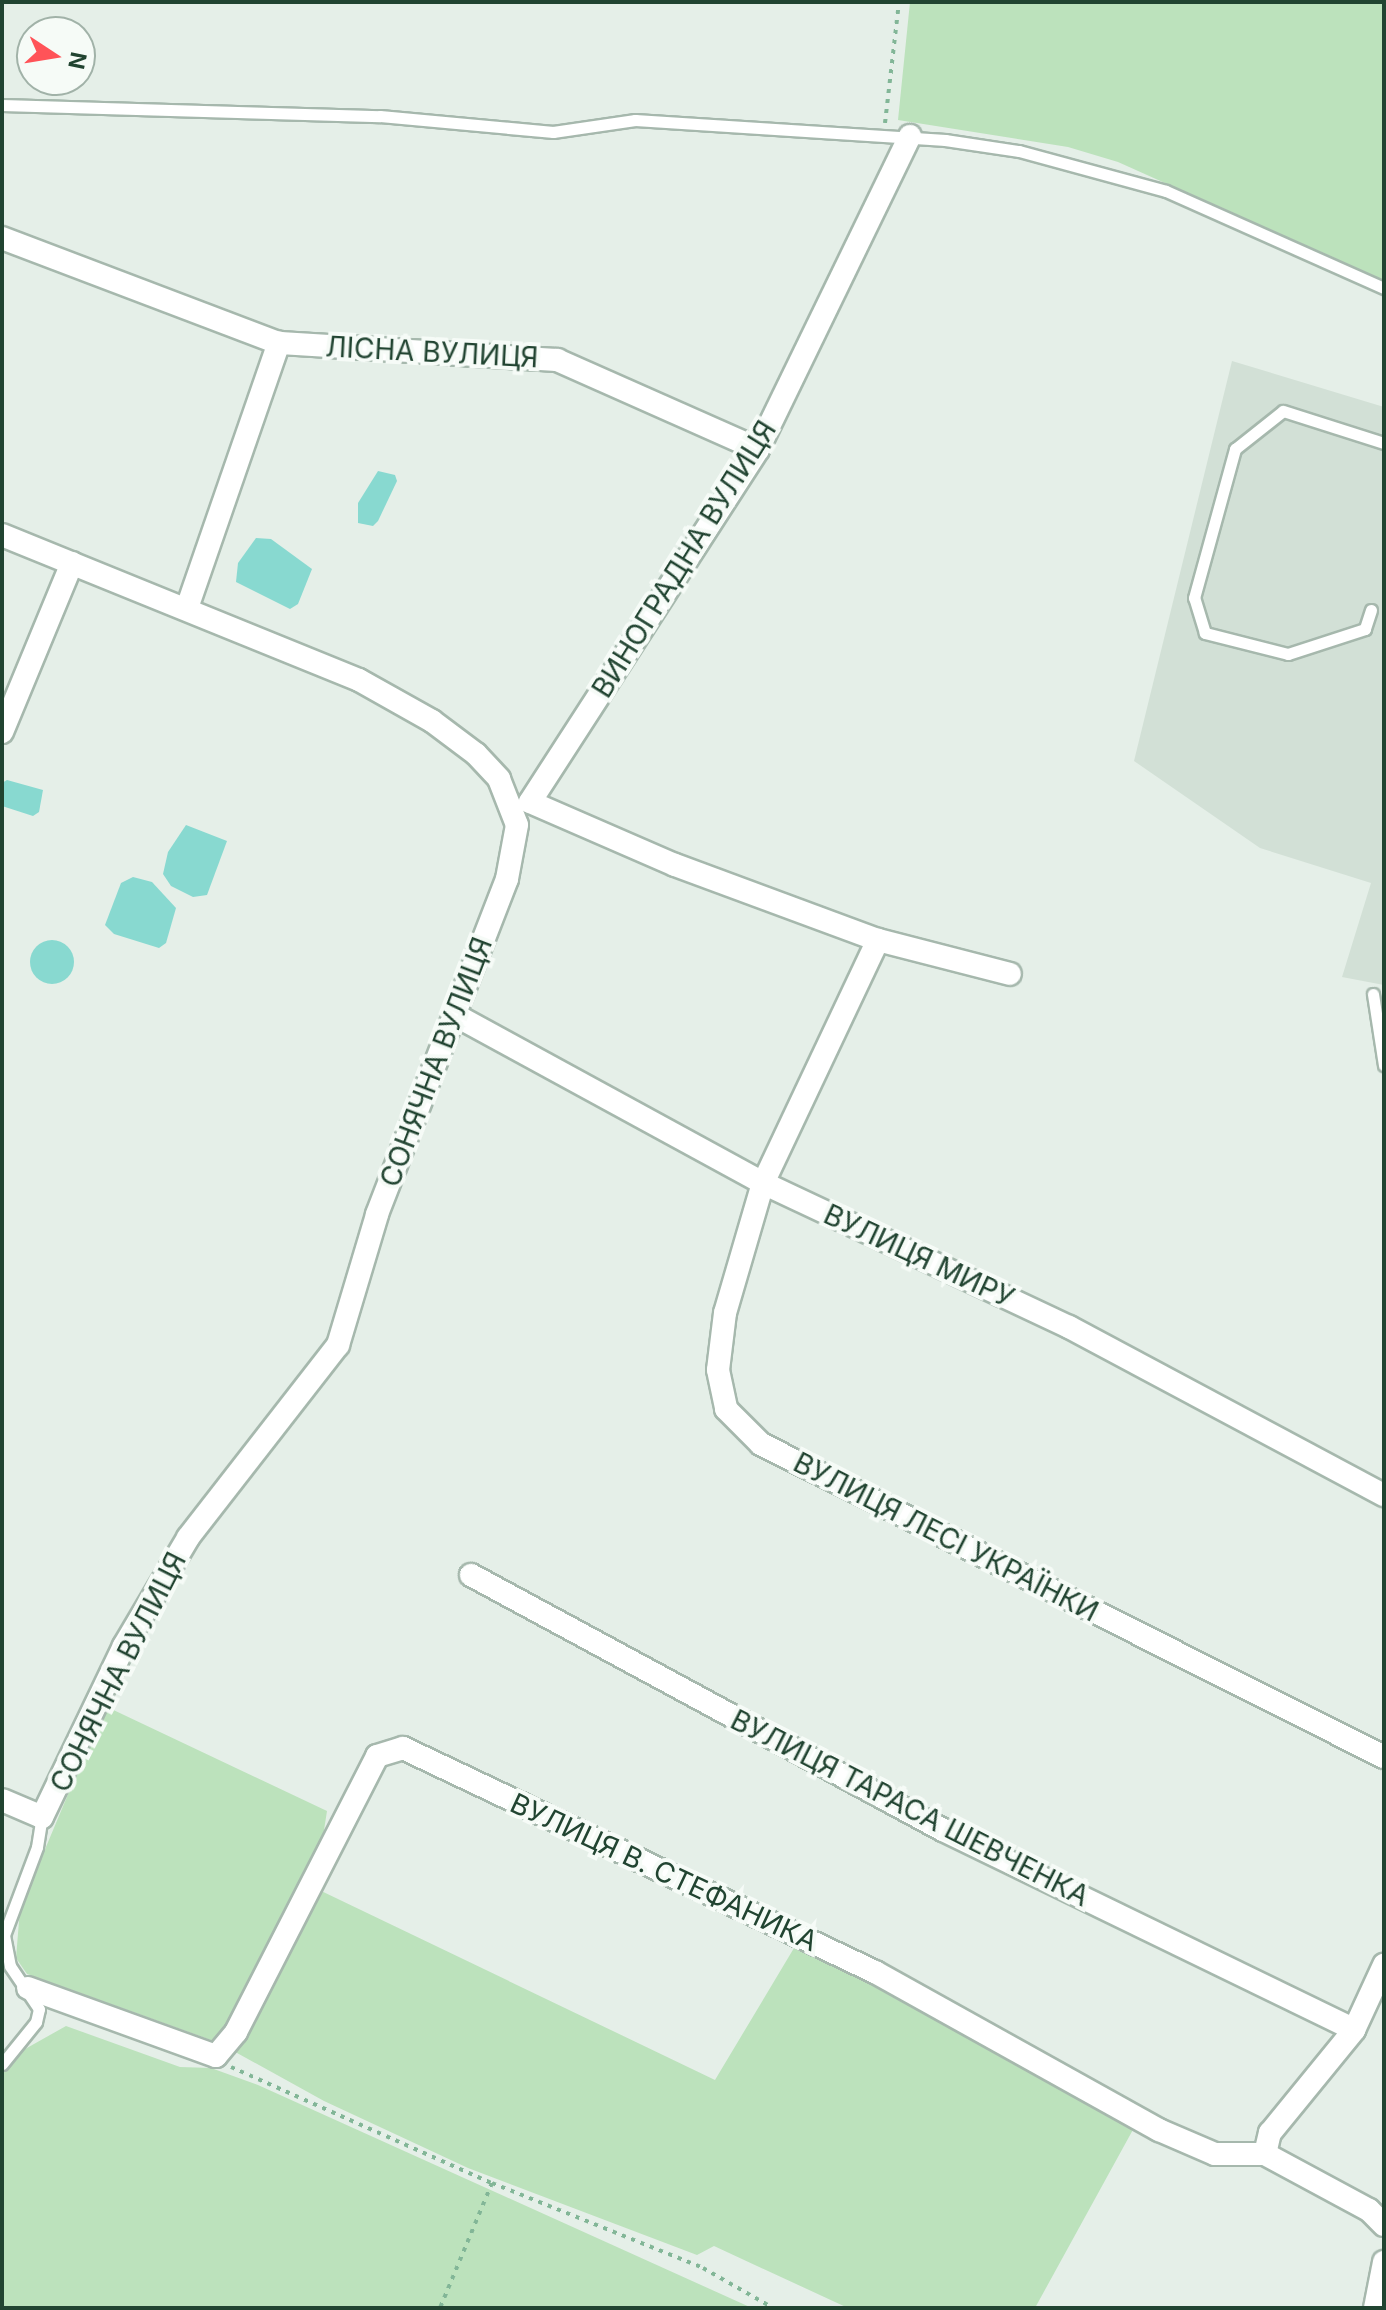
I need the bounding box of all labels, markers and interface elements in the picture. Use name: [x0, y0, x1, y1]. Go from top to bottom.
north arrow: [16, 16, 96, 96]
text: N: [63, 50, 92, 71]
street label: ЛІСНА ВУЛИЦЯ: [325, 330, 539, 374]
street label: ВИНОГРАДНА ВУЛИЦЯ: [585, 414, 783, 704]
street label: СОНЯЧНА ВУЛИЦЯ: [373, 933, 499, 1191]
street label: ВУЛИЦЯ МИРУ: [819, 1197, 1019, 1315]
street label: ВУЛИЦЯ ЛЕСІ УКРАЇНКИ: [788, 1445, 1104, 1629]
street label: СОНЯЧНА ВУЛИЦЯ: [43, 1547, 193, 1797]
street label: ВУЛИЦЯ ТАРАСА ШЕВЧЕНКА: [725, 1703, 1095, 1913]
street label: ВУЛИЦЯ В. СТЕФАНИКА: [505, 1786, 823, 1958]

